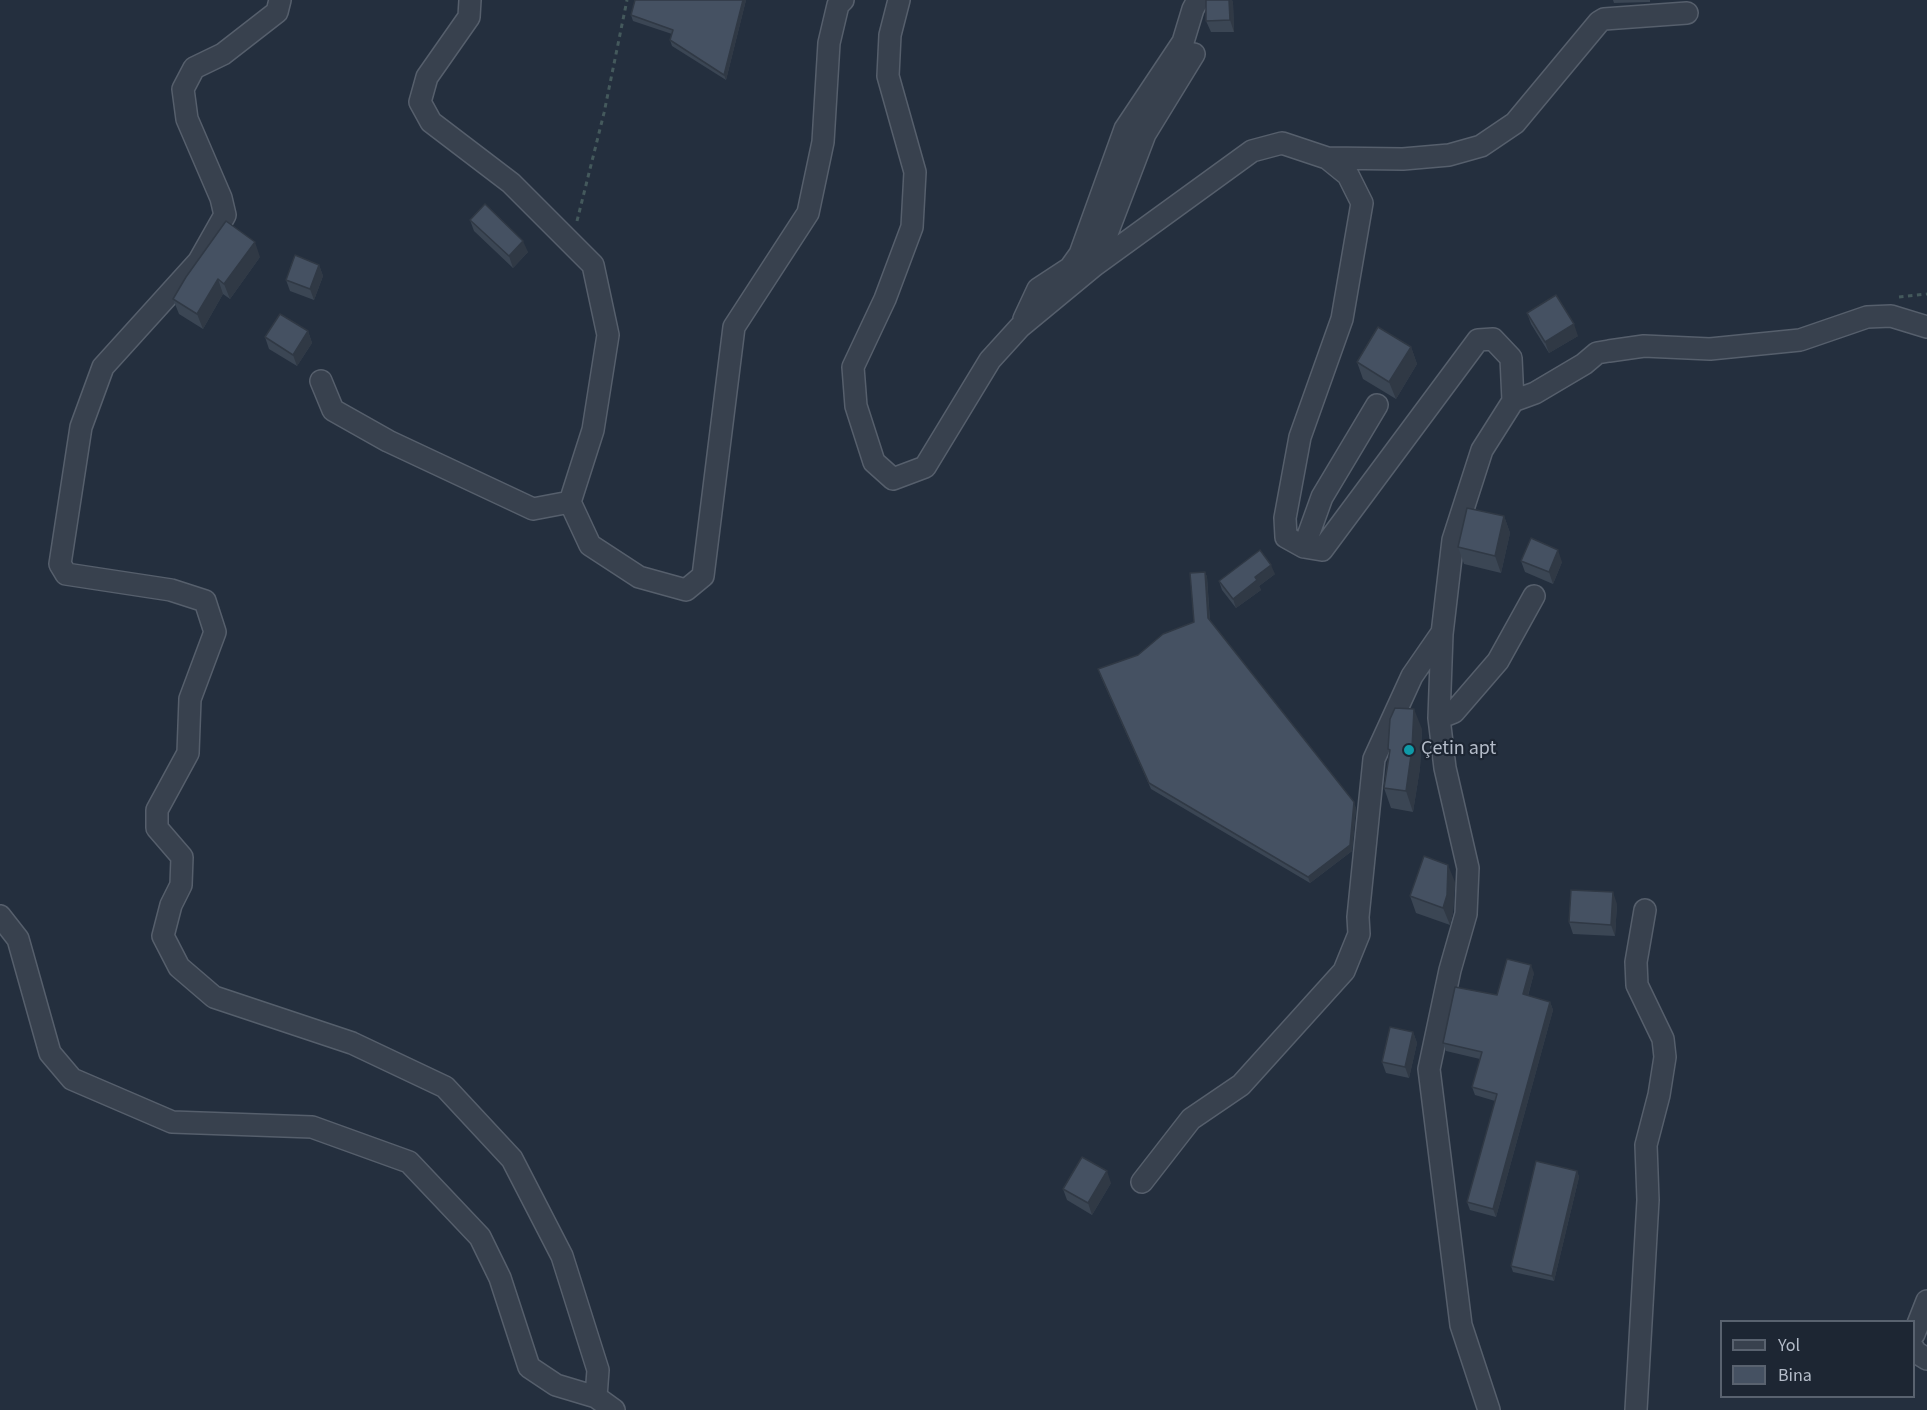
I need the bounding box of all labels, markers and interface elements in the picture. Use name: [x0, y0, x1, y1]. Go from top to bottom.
place label: Çetin apt: [1421, 738, 1496, 762]
marker: Çetin apt: [1402, 743, 1416, 757]
legend: [1720, 1320, 1915, 1398]
text: Yol: [1778, 1333, 1800, 1358]
text: Bina: [1778, 1363, 1812, 1388]

